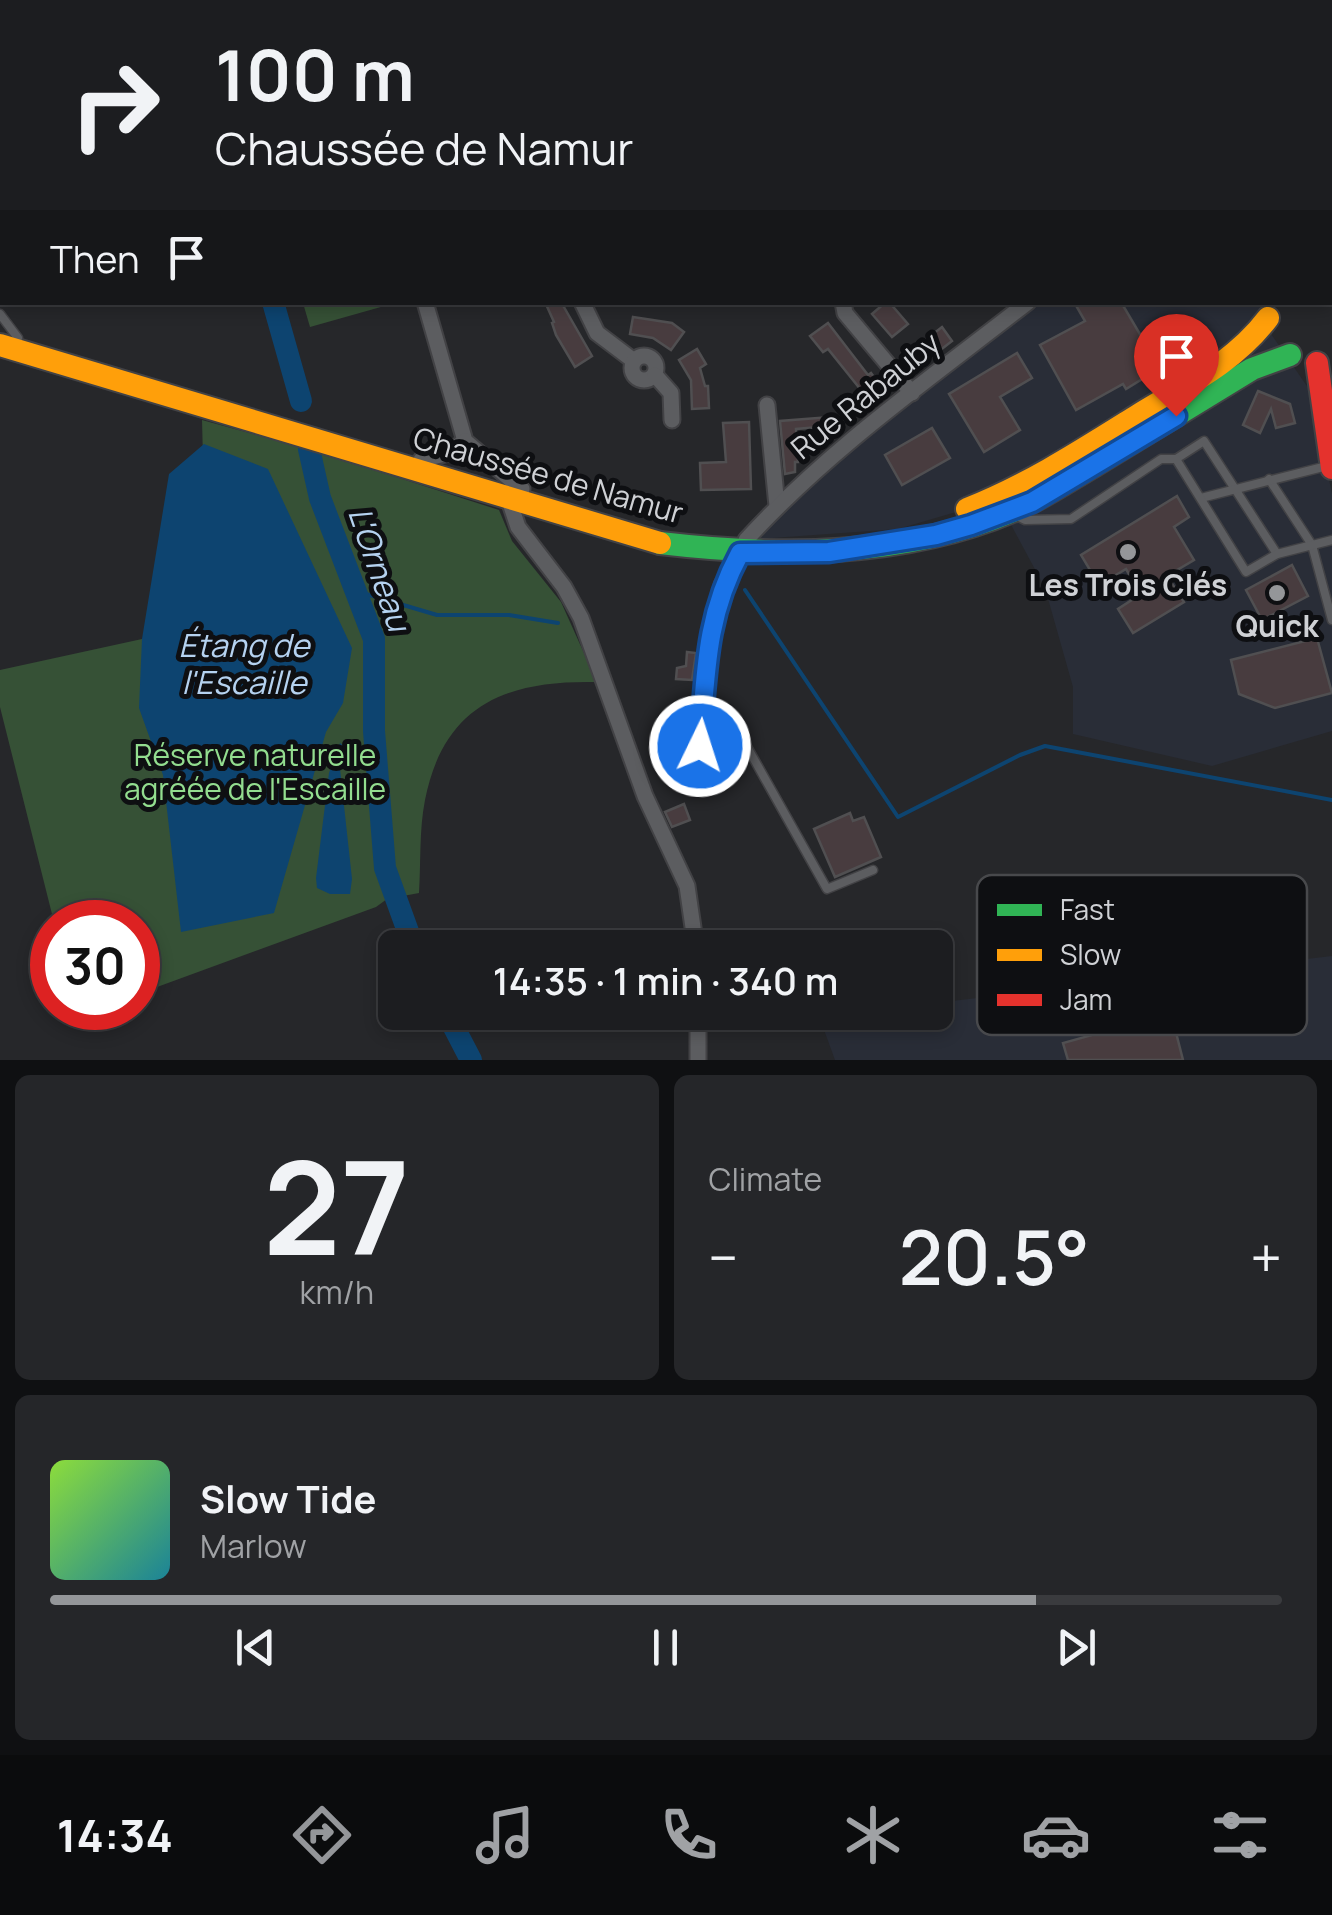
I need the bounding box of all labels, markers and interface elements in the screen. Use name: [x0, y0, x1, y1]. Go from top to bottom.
text: 100 m: [215, 26, 415, 122]
icon: right: [50, 40, 180, 170]
text: Chaussée de Namur: [215, 117, 633, 179]
icon: arrive: [159, 230, 214, 285]
text: Then: [50, 232, 139, 284]
pin: [1134, 314, 1219, 417]
street label: Rue Rabauby: [782, 322, 948, 468]
icon: arrive: [1149, 329, 1204, 384]
street label: Chaussée de Namur: [409, 416, 688, 533]
water label: L'Orneau: [338, 501, 423, 639]
marker: Les Trois Clés: [1117, 541, 1139, 563]
place label: Les Trois Clés: [1029, 564, 1227, 605]
marker: Quick: [1266, 582, 1288, 604]
place label: Quick: [1235, 605, 1319, 646]
water label: Étang de l'Escaille: [179, 623, 312, 704]
position arrow: [648, 694, 752, 798]
park label: Réserve naturelle agréée de l'Escaille: [124, 734, 386, 809]
legend: [977, 875, 1307, 1035]
text: Fast: [1060, 890, 1115, 928]
speed limit sign: 30: [30, 900, 160, 1030]
text: Slow: [1060, 935, 1121, 973]
text: 14:35 · 1 min · 340 m: [493, 954, 838, 1006]
text: Jam: [1060, 980, 1112, 1018]
text: 27: [263, 1116, 410, 1294]
text: Climate: [709, 1157, 822, 1201]
text: 20.5°: [899, 1205, 1090, 1308]
text: −: [709, 1219, 738, 1295]
text: +: [1250, 1219, 1282, 1295]
text: km/h: [300, 1270, 374, 1314]
text: Slow Tide: [200, 1472, 377, 1524]
text: Marlow: [200, 1524, 307, 1568]
icon: previous: [228, 1620, 283, 1675]
icon: pause: [638, 1620, 693, 1675]
icon: next: [1049, 1620, 1104, 1675]
icon: directions: [287, 1800, 357, 1870]
icon: music: [470, 1800, 540, 1870]
icon: phone: [654, 1800, 724, 1870]
icon: climate: [838, 1800, 908, 1870]
icon: car: [1021, 1800, 1091, 1870]
icon: filters: [1205, 1800, 1275, 1870]
text: 14:34: [57, 1804, 173, 1866]

